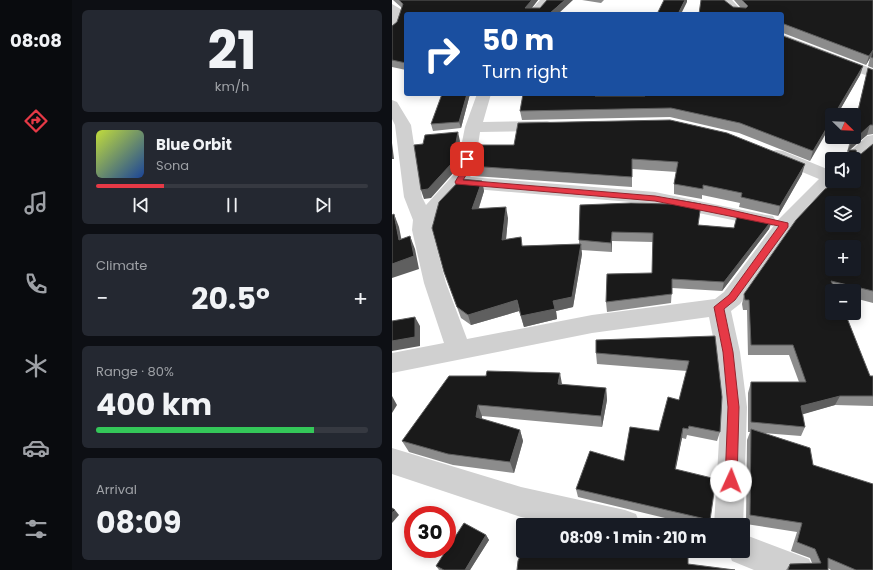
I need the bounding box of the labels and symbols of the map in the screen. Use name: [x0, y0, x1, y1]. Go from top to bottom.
north arrow: [825, 108, 861, 144]
pin: [450, 142, 484, 176]
position arrow: [710, 460, 752, 502]
speed limit sign: 30: [404, 506, 456, 558]

